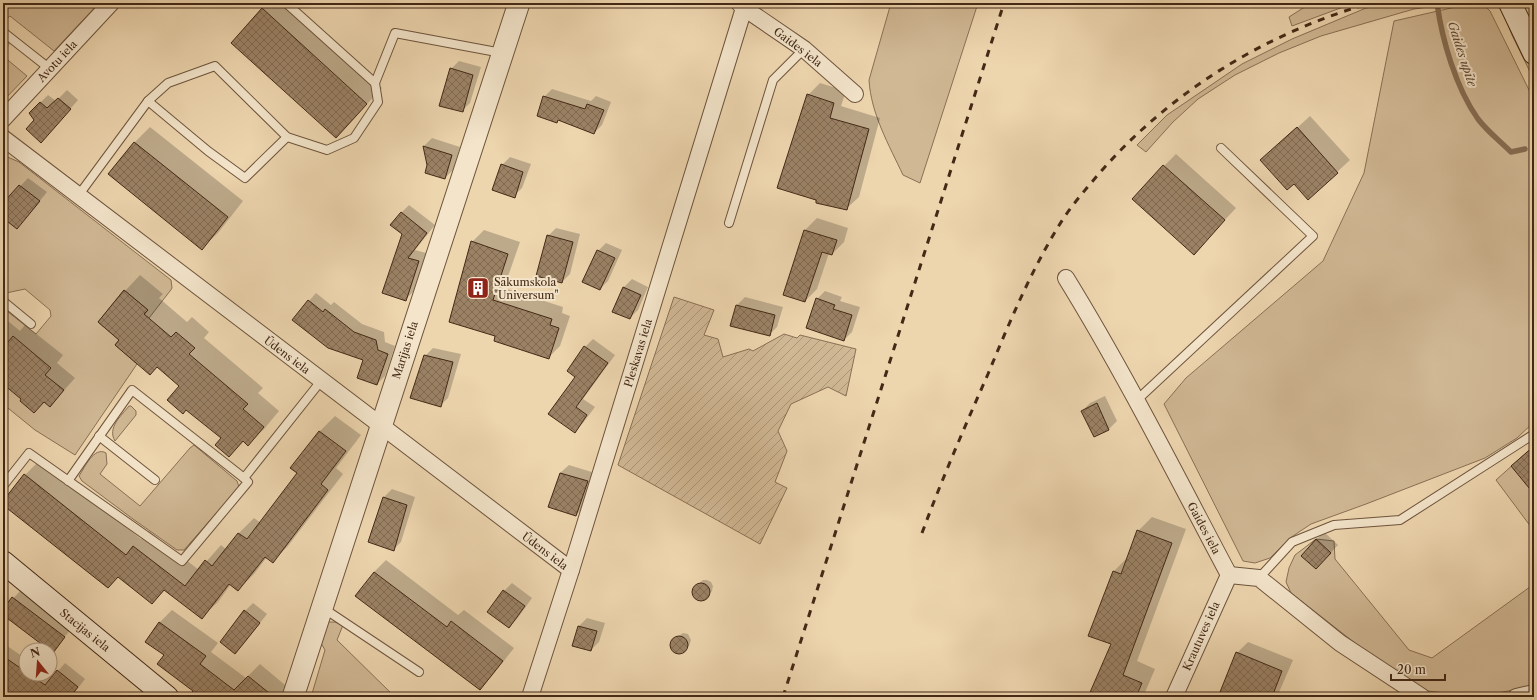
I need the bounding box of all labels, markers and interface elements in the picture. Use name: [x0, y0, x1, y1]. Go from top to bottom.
water label: Gaides upīte: [1445, 19, 1480, 90]
street label: Gaides iela: [771, 24, 825, 70]
street label: Avotu iela: [33, 37, 80, 86]
building icon: Sākumskola "Universum": [465, 275, 491, 301]
place label: Sākumskola "Universum": [494, 275, 559, 302]
street label: Pleskavas iela: [621, 317, 655, 389]
street label: Marijas iela: [389, 319, 421, 381]
street label: Ūdens iela: [261, 333, 313, 377]
street label: Gaides iela: [1184, 499, 1224, 557]
street label: Ūdens iela: [519, 529, 571, 573]
street label: Krautuves iela: [1179, 599, 1223, 673]
street label: Stacijas iela: [57, 605, 113, 655]
north arrow: [18, 642, 58, 682]
text: N: [28, 644, 42, 661]
scale bar: [1391, 656, 1445, 682]
text: 20 m: [1397, 662, 1426, 677]

